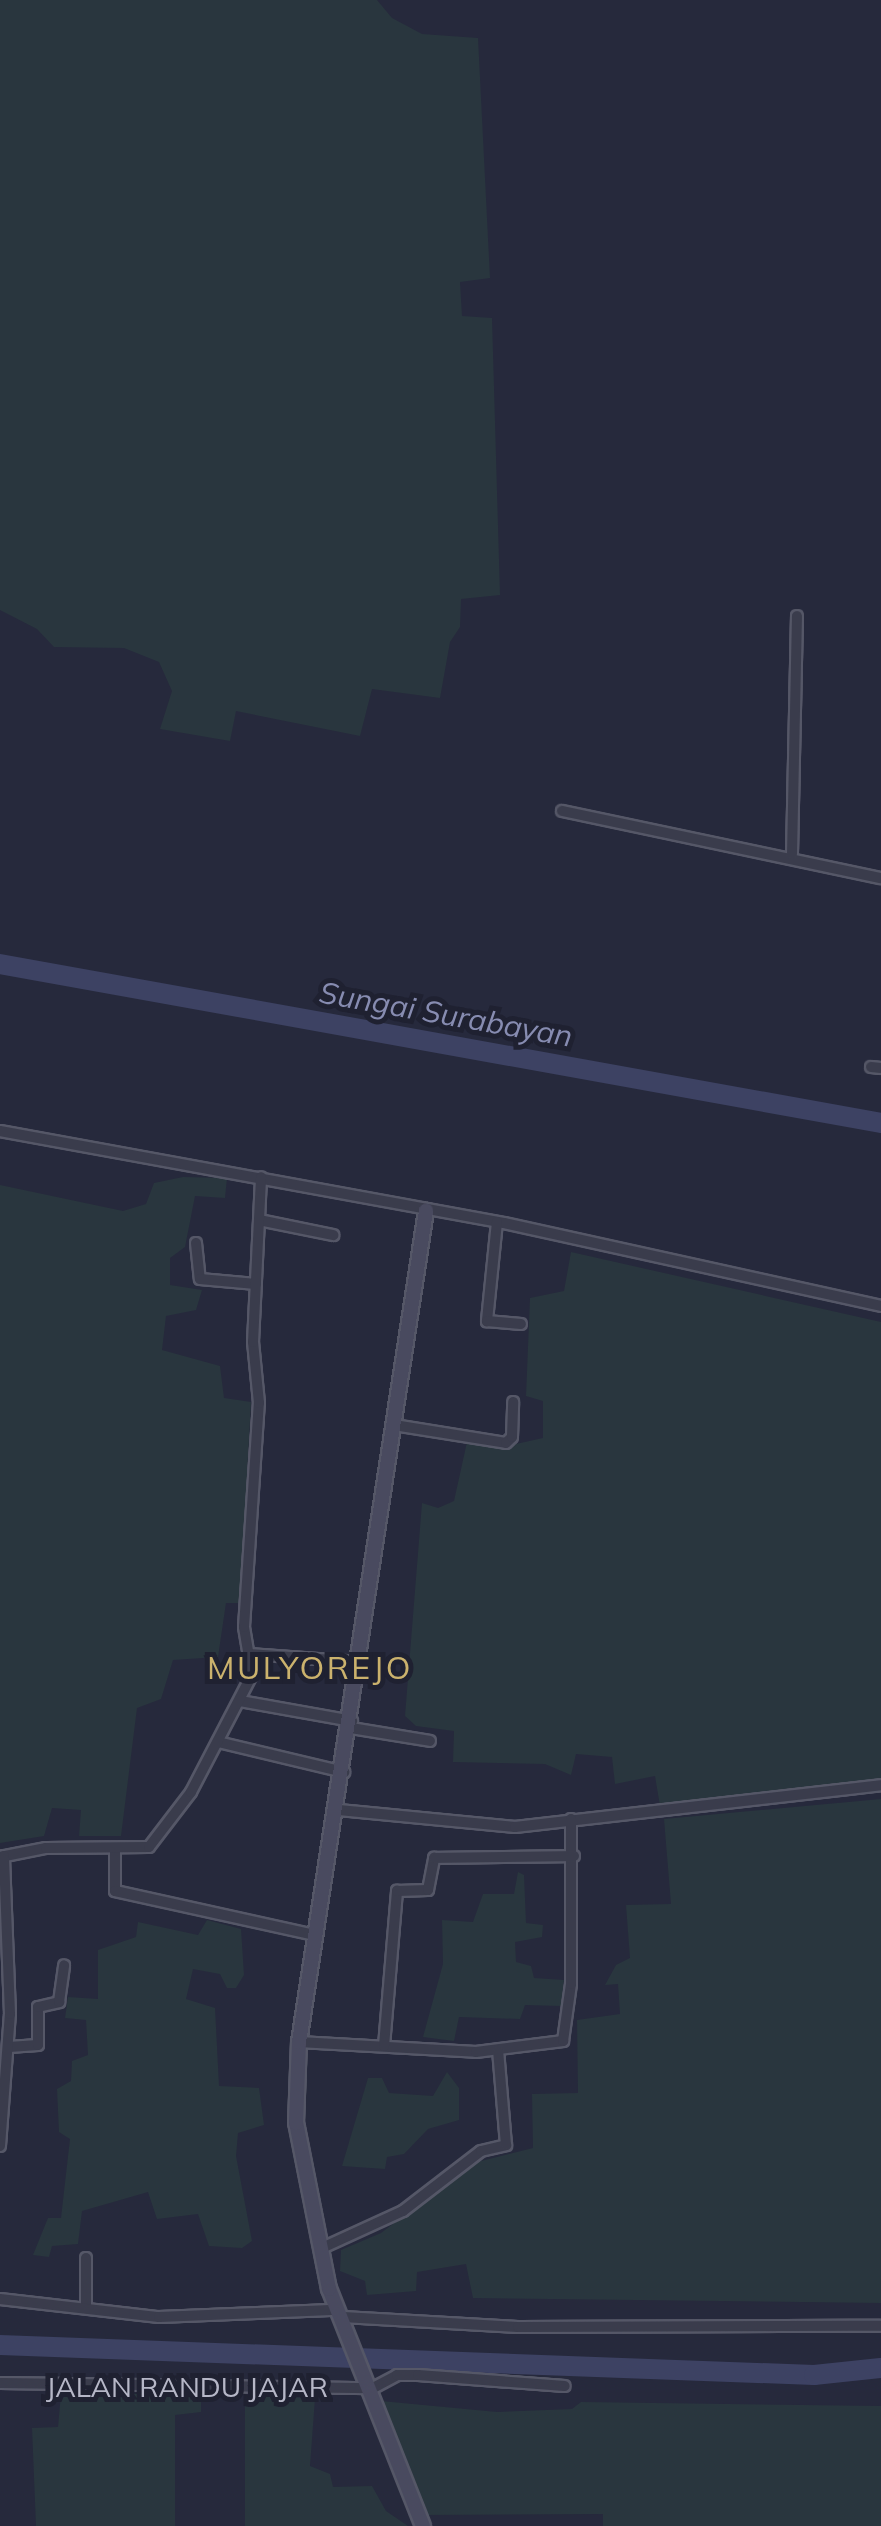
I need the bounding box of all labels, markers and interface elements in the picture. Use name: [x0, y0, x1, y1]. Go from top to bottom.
water label: Sungai Surabayan: [317, 974, 575, 1054]
district label: MULYOREJO: [207, 1648, 413, 1686]
street label: JALAN RANDU JAJAR: [46, 2370, 328, 2404]

